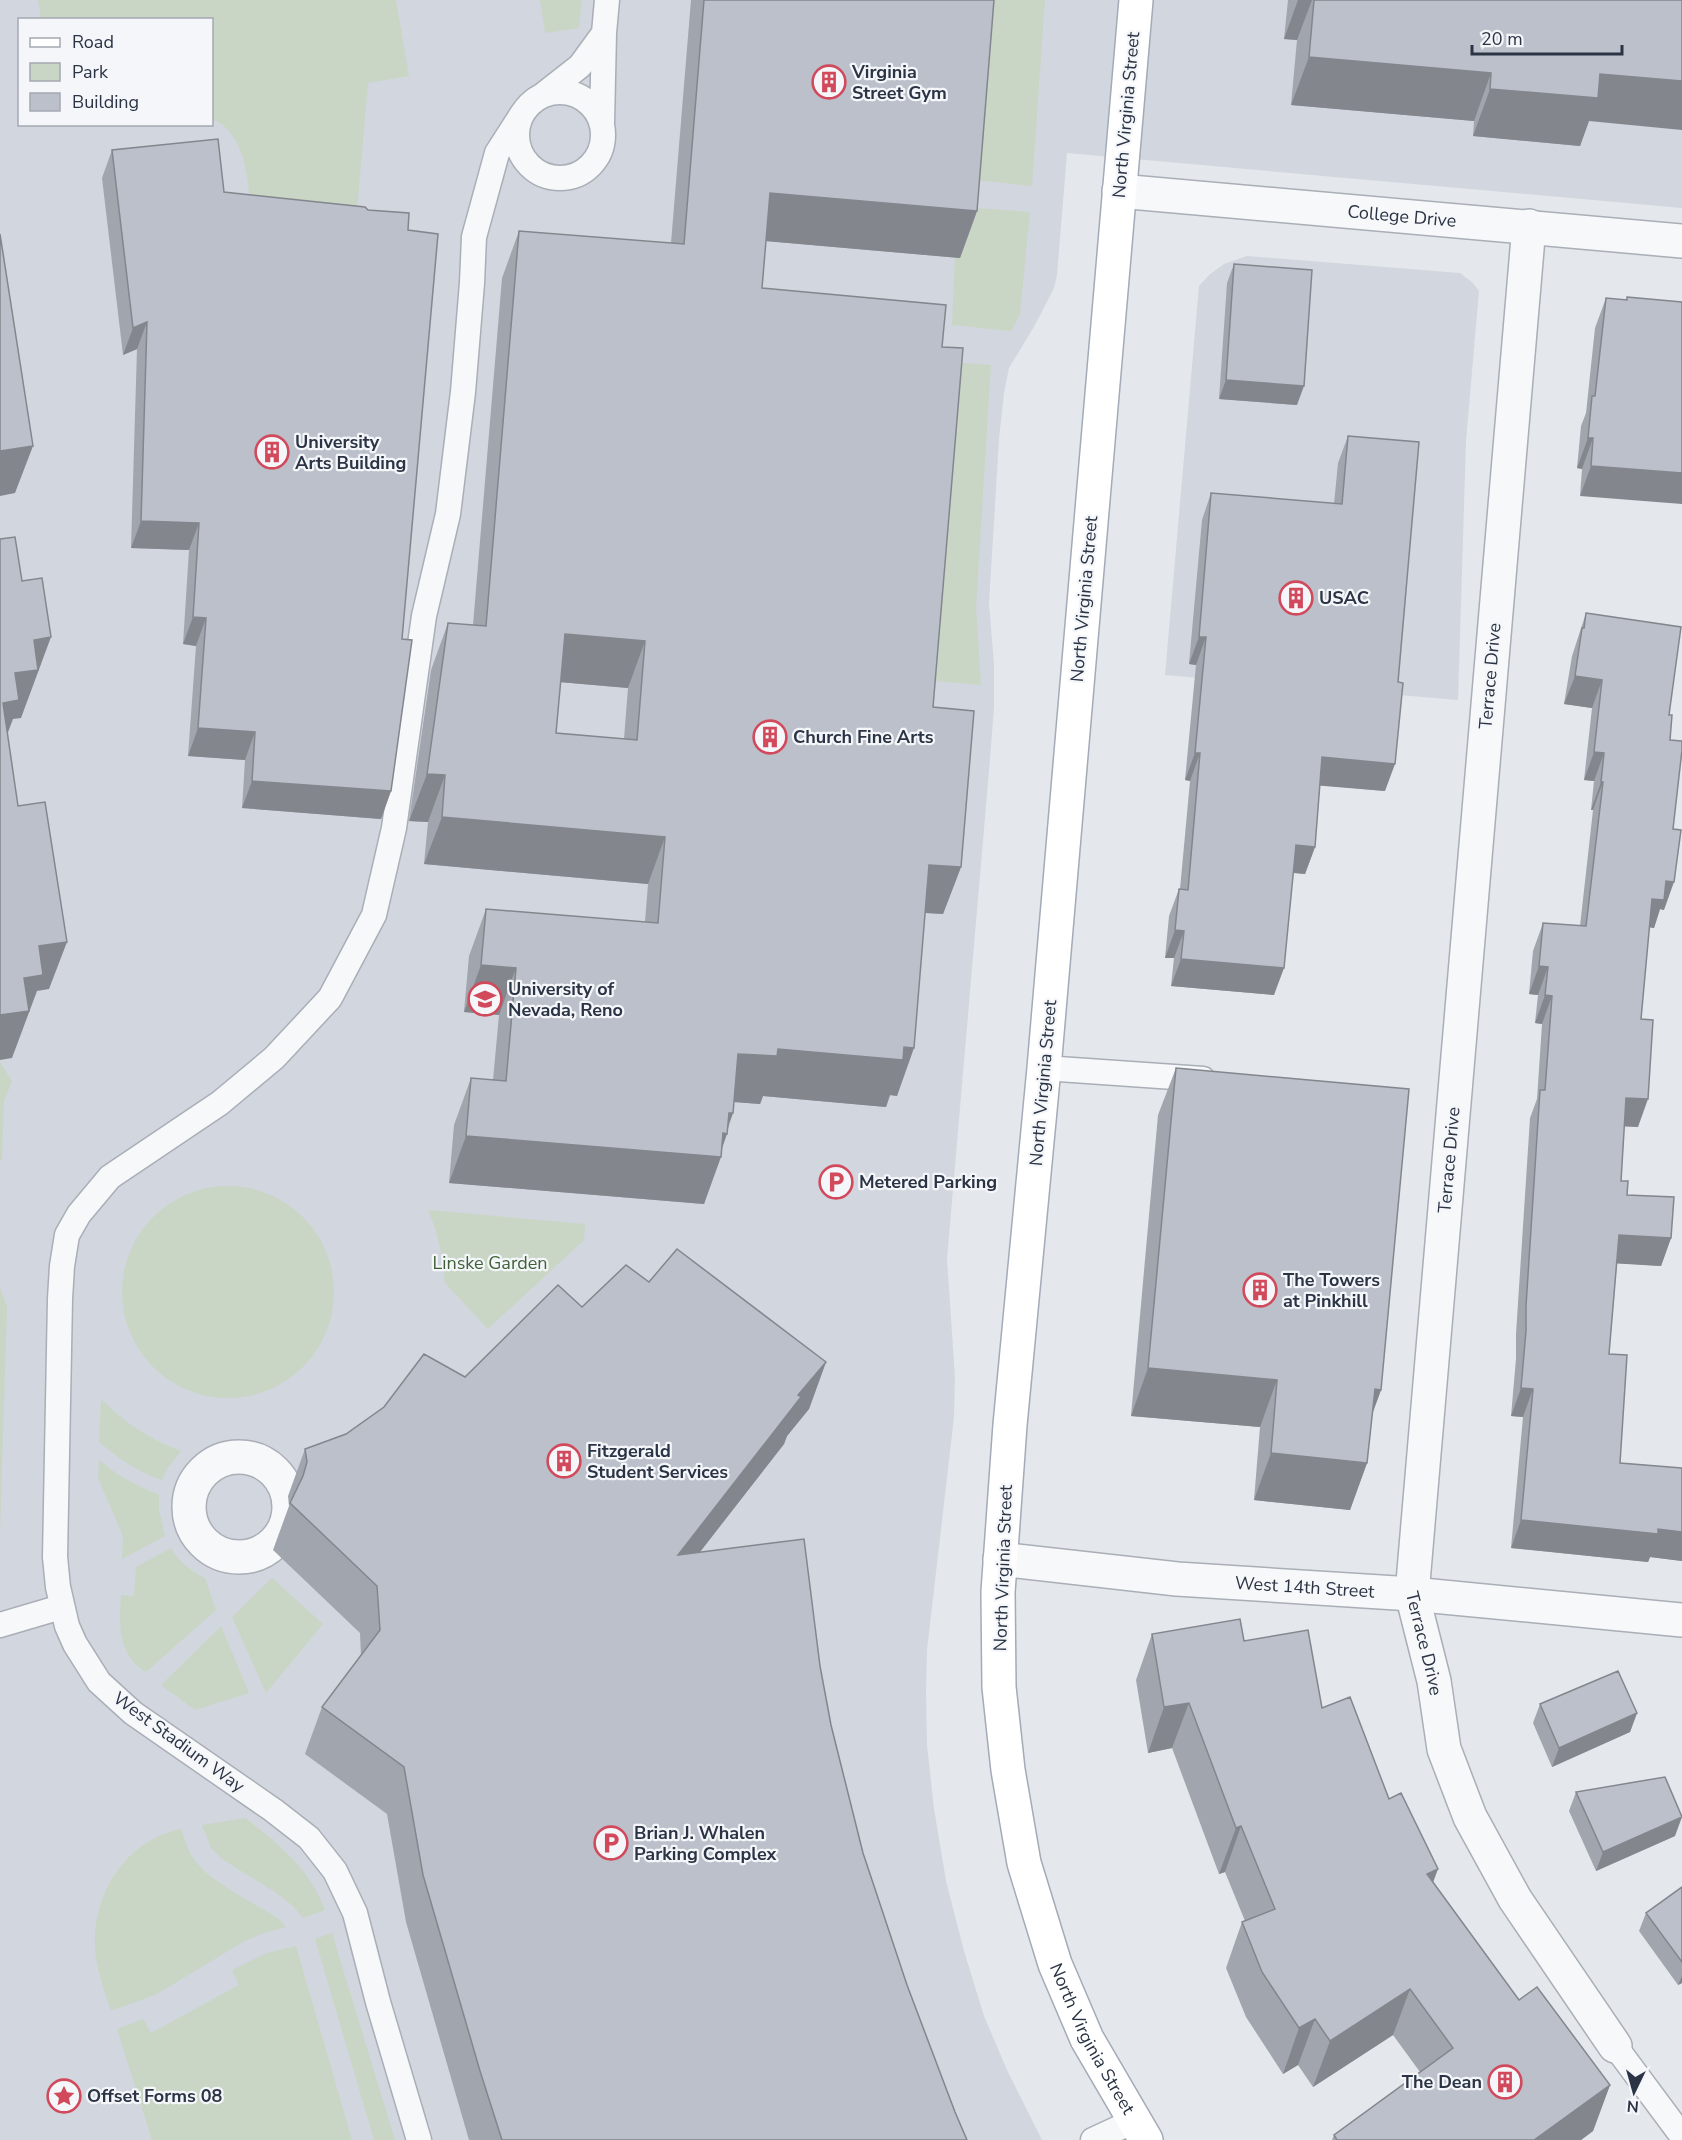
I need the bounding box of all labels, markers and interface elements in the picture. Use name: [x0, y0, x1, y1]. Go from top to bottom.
legend: [18, 18, 213, 126]
scale bar: [1472, 18, 1622, 56]
text: 20 m: [1481, 27, 1523, 51]
text: Road: [72, 30, 114, 54]
street label: North Virginia Street: [1107, 30, 1145, 199]
text: Park: [72, 60, 109, 84]
place label: Virginia Street Gym: [851, 60, 947, 105]
building icon: Virginia Street Gym: [811, 64, 847, 100]
text: Building: [72, 90, 139, 114]
street label: College Drive: [1346, 199, 1457, 233]
place label: University Arts Building: [295, 430, 406, 475]
building icon: University Arts Building: [254, 434, 290, 470]
street label: North Virginia Street: [1065, 514, 1103, 683]
building icon: USAC: [1278, 580, 1314, 616]
place label: USAC: [1319, 586, 1369, 610]
street label: Terrace Drive: [1473, 622, 1507, 730]
building icon: Church Fine Arts: [752, 719, 788, 755]
place label: Church Fine Arts: [793, 725, 934, 749]
place label: University of Nevada, Reno: [508, 977, 623, 1022]
school or university icon: University of Nevada, Reno: [467, 981, 503, 1017]
street label: North Virginia Street: [1024, 998, 1062, 1167]
street label: Terrace Drive: [1432, 1106, 1466, 1214]
parking icon: Metered Parking: [818, 1164, 854, 1200]
place label: Metered Parking: [859, 1170, 997, 1194]
park label: Linske Garden: [432, 1251, 548, 1275]
place label: The Towers at Pinkhill: [1283, 1268, 1380, 1313]
building icon: The Towers at Pinkhill: [1242, 1272, 1278, 1308]
place label: Fitzgerald Student Services: [587, 1439, 728, 1484]
building icon: Fitzgerald Student Services: [546, 1443, 582, 1479]
street label: North Virginia Street: [988, 1484, 1018, 1652]
street label: West 14th Street: [1234, 1571, 1376, 1604]
street label: Terrace Drive: [1400, 1589, 1448, 1697]
street label: West Stadium Way: [108, 1686, 250, 1798]
place label: Brian J. Whalen Parking Complex: [634, 1821, 777, 1866]
parking icon: Brian J. Whalen Parking Complex: [593, 1825, 629, 1861]
street label: North Virginia Street: [1044, 1959, 1141, 2119]
north arrow: [1604, 2062, 1664, 2122]
building icon: The Dean: [1487, 2064, 1523, 2100]
place label: The Dean: [1402, 2070, 1482, 2094]
place icon: Offset Forms 08: [46, 2078, 82, 2114]
place label: Offset Forms 08: [87, 2084, 222, 2108]
text: N: [1626, 2094, 1640, 2117]

